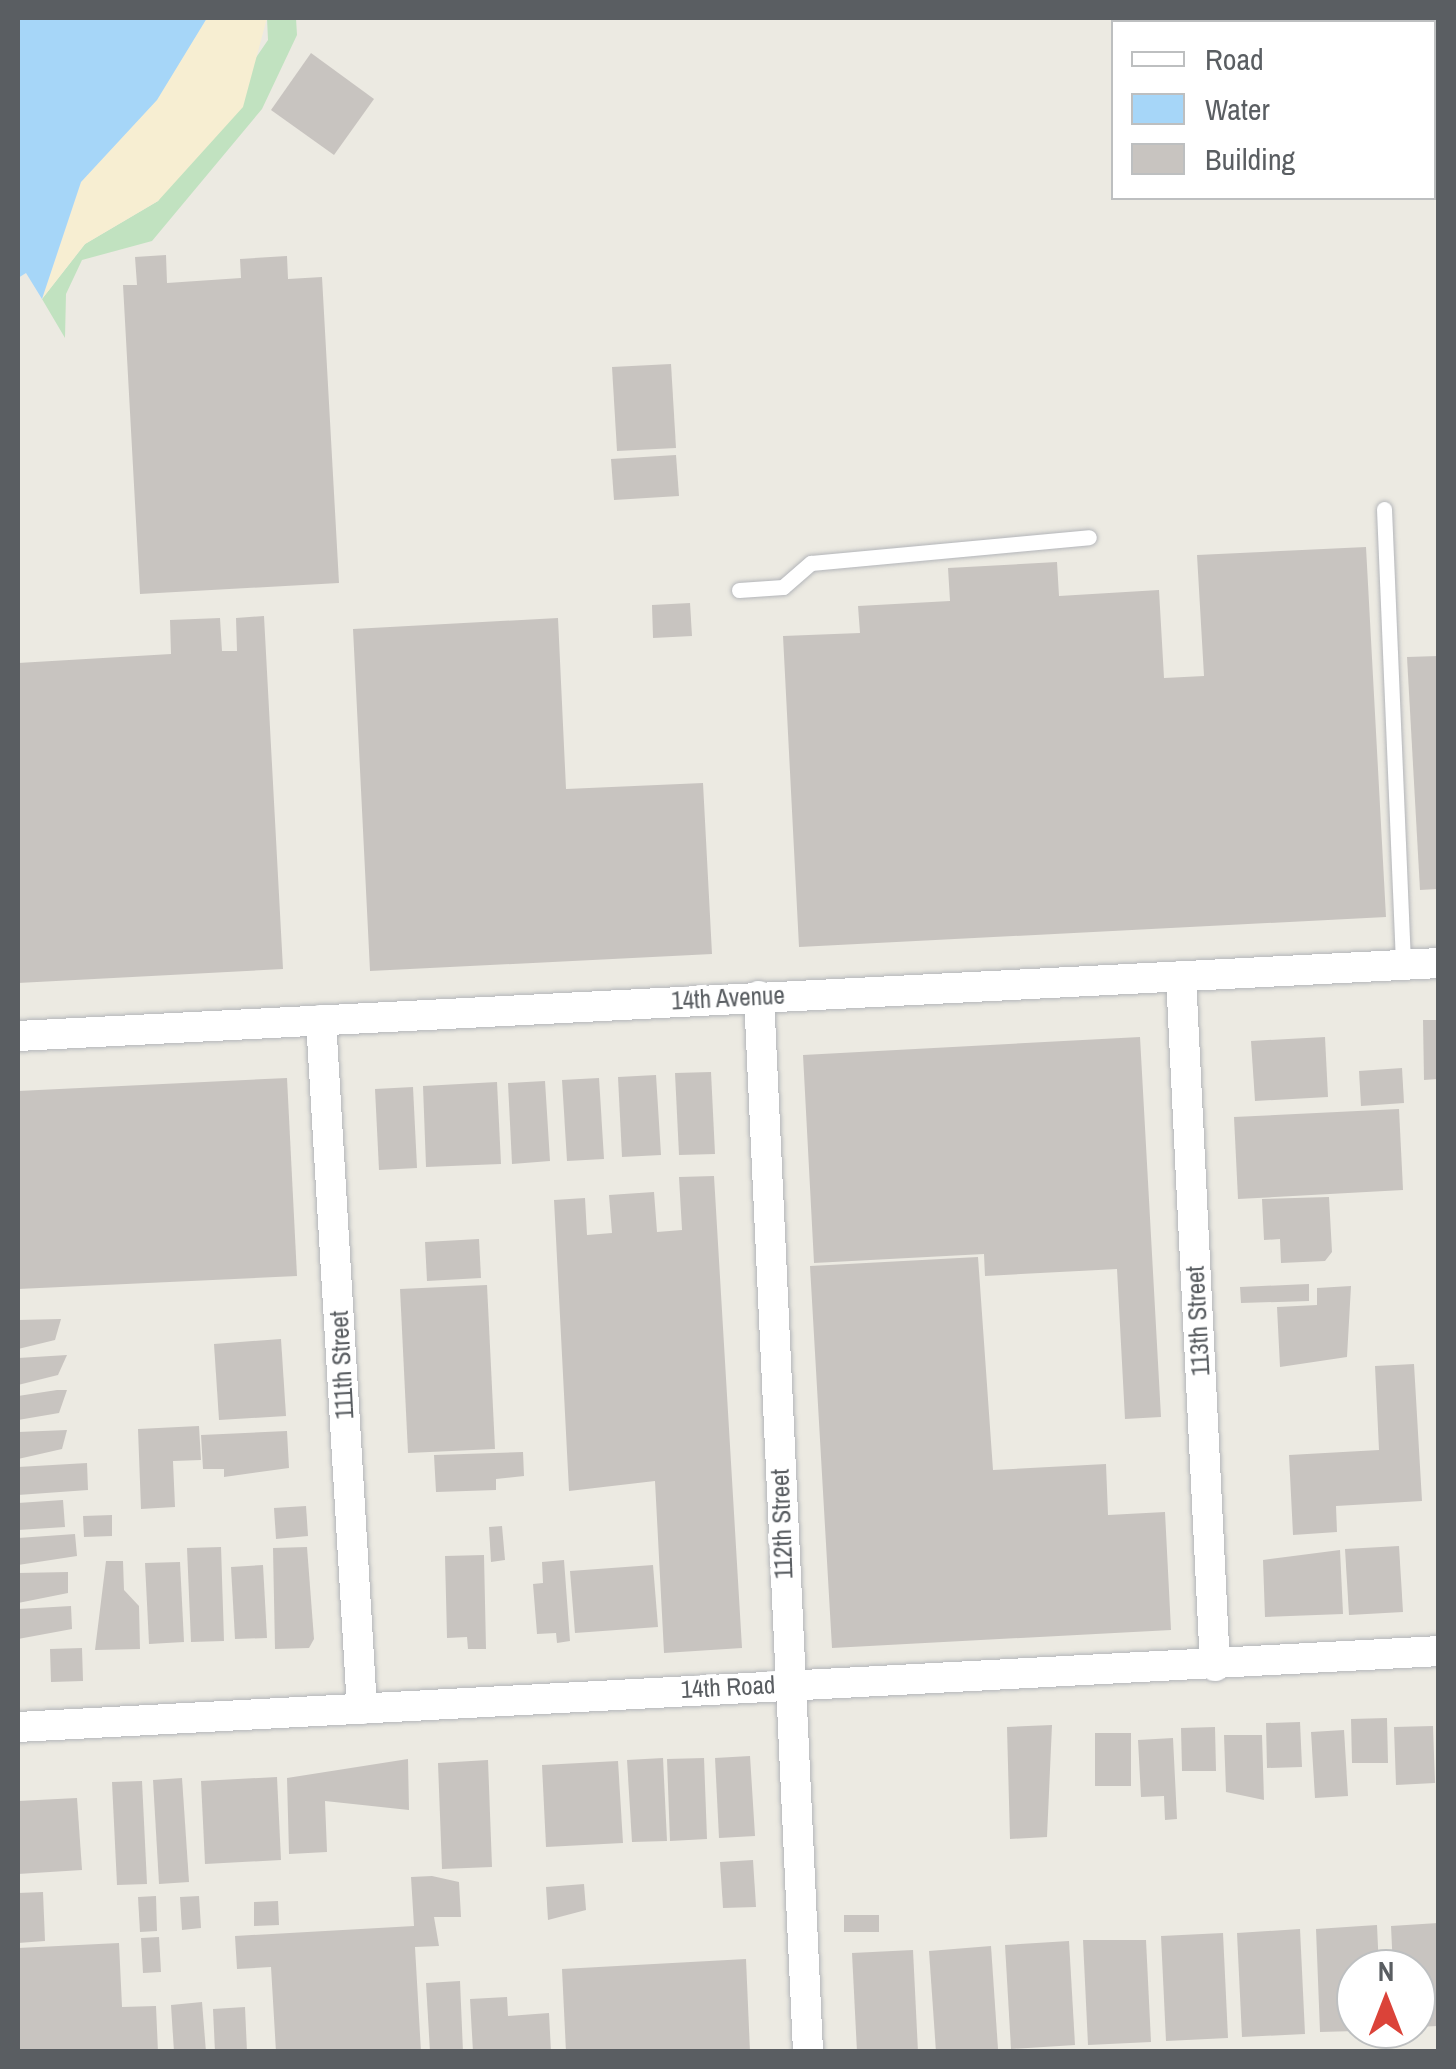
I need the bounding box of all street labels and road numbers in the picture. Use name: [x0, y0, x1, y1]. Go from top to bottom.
street label: 14th Avenue: [670, 980, 786, 1016]
street label: 113th Street: [1180, 1265, 1216, 1377]
street label: 111th Street: [324, 1310, 360, 1420]
street label: 112th Street: [765, 1468, 799, 1580]
street label: 14th Road: [680, 1670, 776, 1704]

